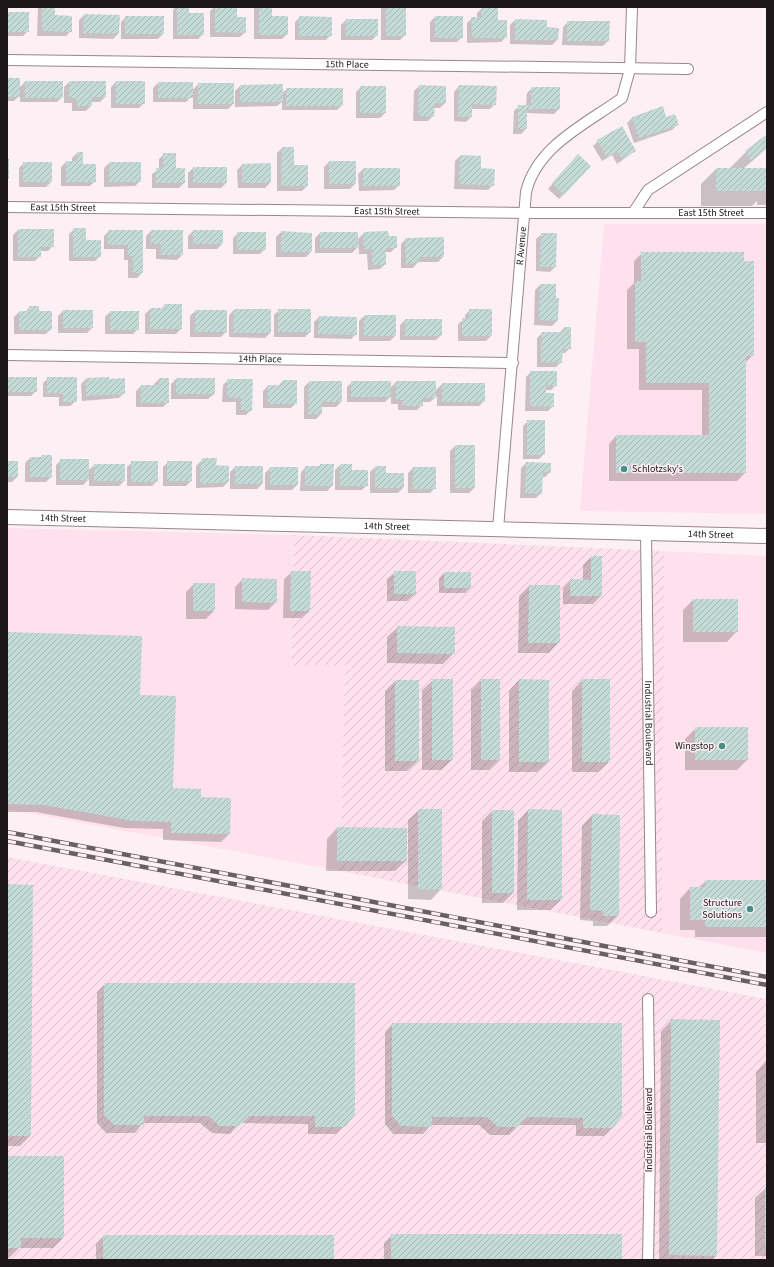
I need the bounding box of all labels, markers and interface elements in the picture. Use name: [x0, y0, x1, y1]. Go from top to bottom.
street label: 15th Place: [325, 57, 369, 72]
street label: East 15th Street: [30, 200, 97, 215]
street label: East 15th Street: [354, 204, 420, 219]
street label: East 15th Street: [678, 206, 744, 220]
street label: R Avenue: [513, 226, 530, 266]
street label: 14th Place: [238, 352, 282, 366]
place label: Schlotzsky's: [632, 462, 683, 476]
marker: Schlotzsky's: [619, 464, 629, 474]
street label: 14th Street: [40, 511, 87, 526]
street label: 14th Street: [364, 519, 411, 534]
street label: 14th Street: [688, 527, 735, 542]
street label: Industrial Boulevard: [641, 680, 656, 766]
place label: Wingstop: [675, 739, 714, 753]
marker: Wingstop: [717, 741, 727, 751]
place label: Structure Solutions: [702, 896, 742, 922]
marker: Structure Solutions: [745, 904, 755, 914]
street label: Industrial Boulevard: [642, 1088, 656, 1172]

